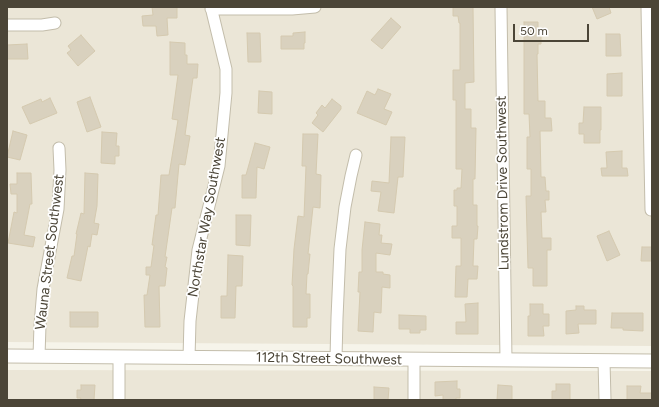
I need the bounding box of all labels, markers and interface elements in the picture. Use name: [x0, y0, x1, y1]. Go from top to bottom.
scale bar: [515, 16, 591, 42]
text: 50 m: [520, 24, 548, 38]
street label: Lundstrom Drive Southwest: [493, 95, 513, 271]
street label: Northstar Way Southwest: [185, 136, 229, 298]
street label: Wauna Street Southwest: [32, 173, 68, 331]
street label: 112th Street Southwest: [256, 349, 402, 369]

